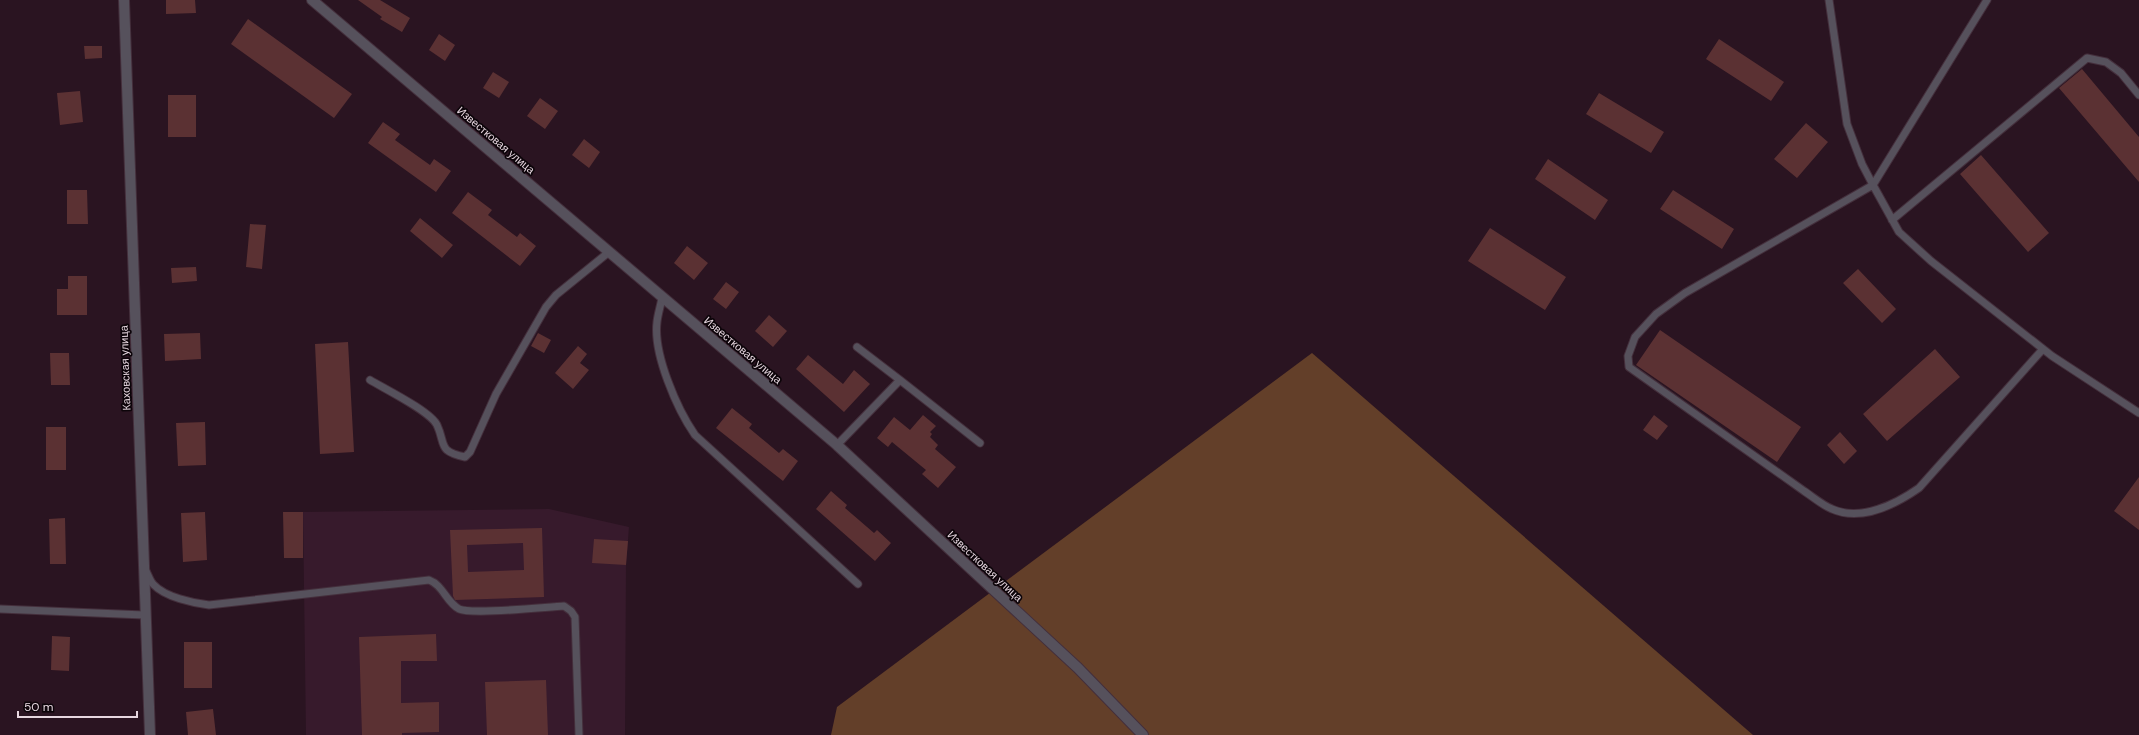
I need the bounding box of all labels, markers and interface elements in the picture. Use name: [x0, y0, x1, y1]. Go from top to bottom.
street label: Известковая улица: [454, 103, 538, 177]
street label: Известковая улица: [701, 313, 785, 387]
street label: Каховская улица: [116, 324, 133, 411]
street label: Известковая улица: [945, 528, 1026, 605]
scale bar: [18, 693, 137, 719]
text: 50 m: [24, 699, 53, 715]

